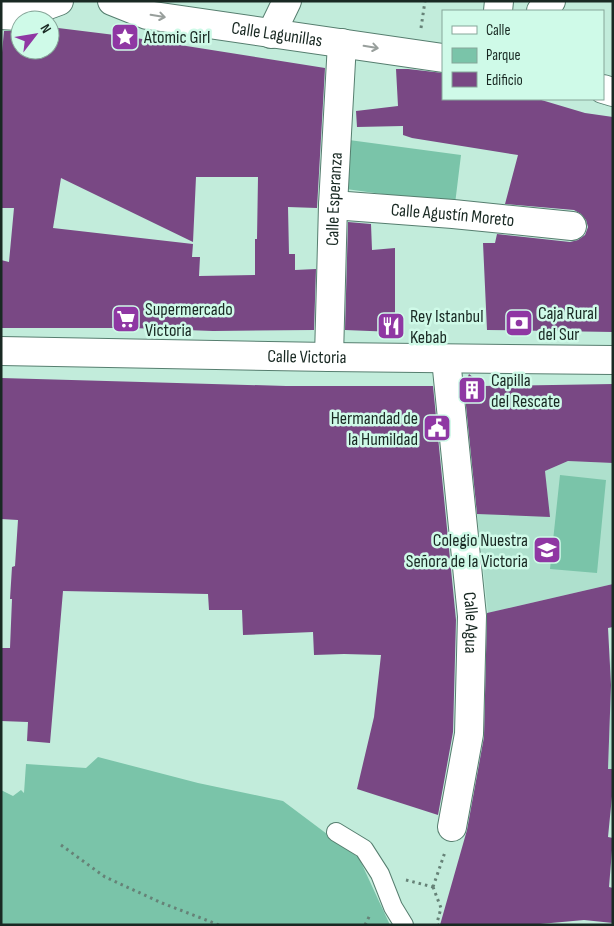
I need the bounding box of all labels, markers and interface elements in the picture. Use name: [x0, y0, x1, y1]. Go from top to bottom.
north arrow: [10, 10, 60, 60]
legend: [442, 10, 604, 100]
one-way arrow: [150, 12, 166, 22]
street label: Calle Lagunillas: [230, 17, 324, 51]
text: N: [37, 21, 55, 36]
text: Calle: [486, 21, 510, 40]
place icon: Atomic Girl: [110, 22, 140, 52]
place label: Atomic Girl: [143, 27, 210, 48]
one-way arrow: [362, 42, 378, 52]
text: Parque: [486, 46, 521, 65]
text: Edificio: [486, 71, 523, 90]
street label: Calle Esperanza: [321, 152, 346, 246]
street label: Calle Agustín Moreto: [390, 199, 515, 231]
place label: Supermercado Victoria: [145, 299, 233, 341]
place label: Caja Rural del Sur: [538, 303, 597, 345]
supermarket icon: Supermercado Victoria: [111, 304, 141, 334]
place label: Rey Istanbul Kebab: [410, 306, 484, 348]
bank icon: Caja Rural del Sur: [504, 308, 534, 338]
restaurant icon: Rey Istanbul Kebab: [376, 311, 406, 341]
street label: Calle Victoria: [267, 345, 347, 368]
place label: Capilla del Rescate: [491, 370, 560, 412]
building icon: Capilla del Rescate: [457, 375, 487, 405]
place label: Hermandad de la Humildad: [331, 408, 418, 450]
public building icon: Hermandad de la Humildad: [422, 413, 452, 443]
place label: Colegio Nuestra Señora de la Victoria: [406, 530, 528, 572]
school or university icon: Colegio Nuestra Señora de la Victoria: [532, 535, 562, 565]
street label: Calle Agua: [459, 591, 483, 654]

